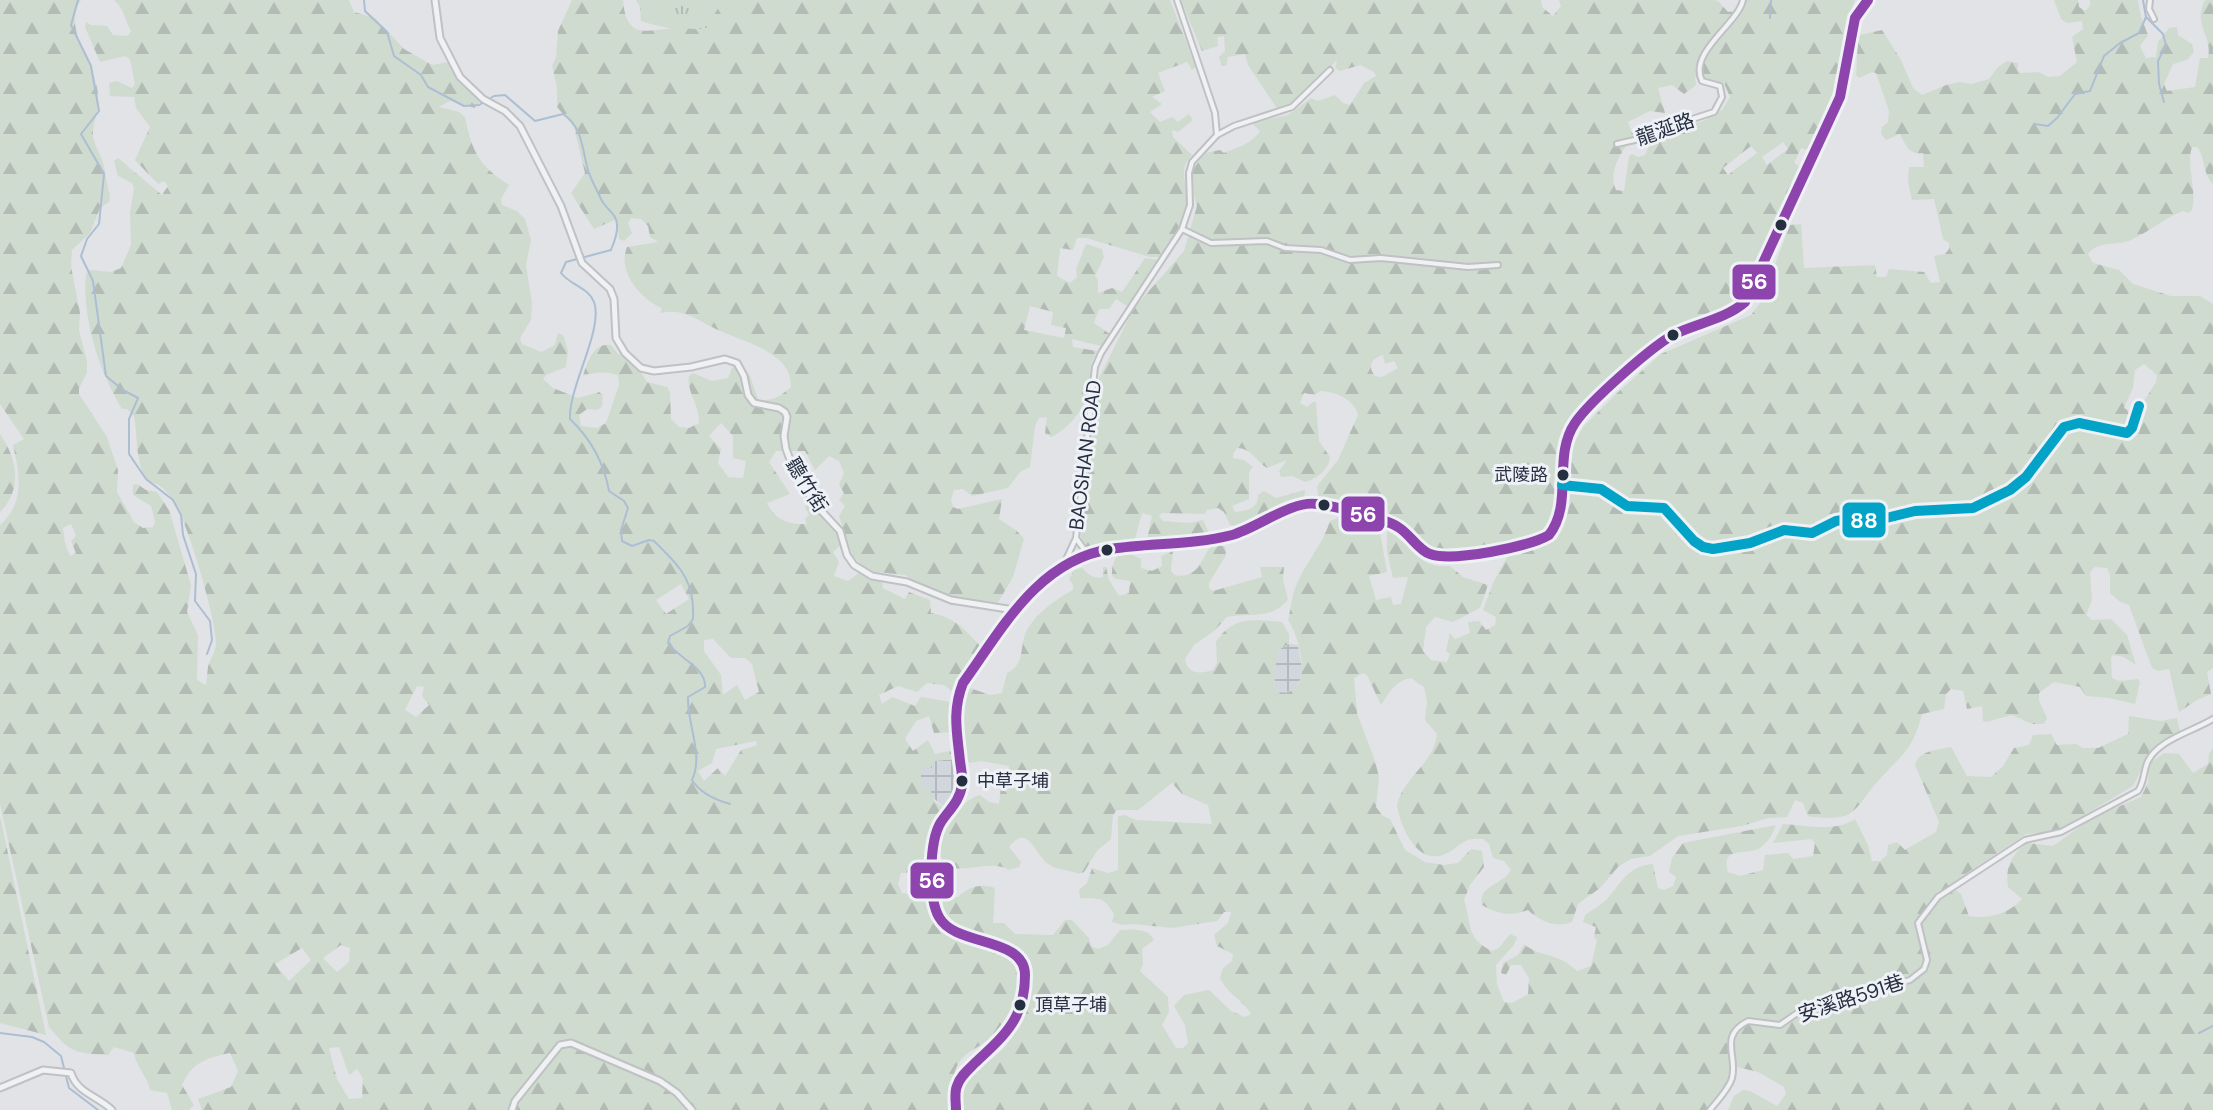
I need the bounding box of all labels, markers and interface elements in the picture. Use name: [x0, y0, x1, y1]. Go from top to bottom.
street label: 龍涎路: [1632, 107, 1698, 151]
unlabelled marker: [1773, 217, 1789, 233]
line badge: 56: [1731, 263, 1777, 301]
text: 56: [1740, 267, 1768, 296]
unlabelled marker: [1665, 327, 1681, 343]
street label: BAOSHAN ROAD: [1063, 379, 1107, 531]
street label: 聽竹街: [780, 453, 834, 517]
place label: 武陵路: [1494, 463, 1548, 487]
marker: 武陵路: [1555, 467, 1571, 483]
line badge: 56: [1340, 495, 1386, 533]
unlabelled marker: [1316, 497, 1332, 513]
text: 56: [1349, 500, 1377, 529]
line badge: 88: [1841, 501, 1887, 539]
text: 88: [1850, 506, 1878, 535]
unlabelled marker: [1099, 542, 1115, 558]
place label: 中草子埔: [977, 769, 1049, 793]
marker: 中草子埔: [954, 773, 970, 789]
line badge: 56: [909, 861, 955, 900]
text: 56: [918, 866, 946, 895]
street label: 安溪路591巷: [1795, 969, 1907, 1027]
place label: 頂草子埔: [1035, 993, 1107, 1017]
marker: 頂草子埔: [1012, 997, 1028, 1013]

